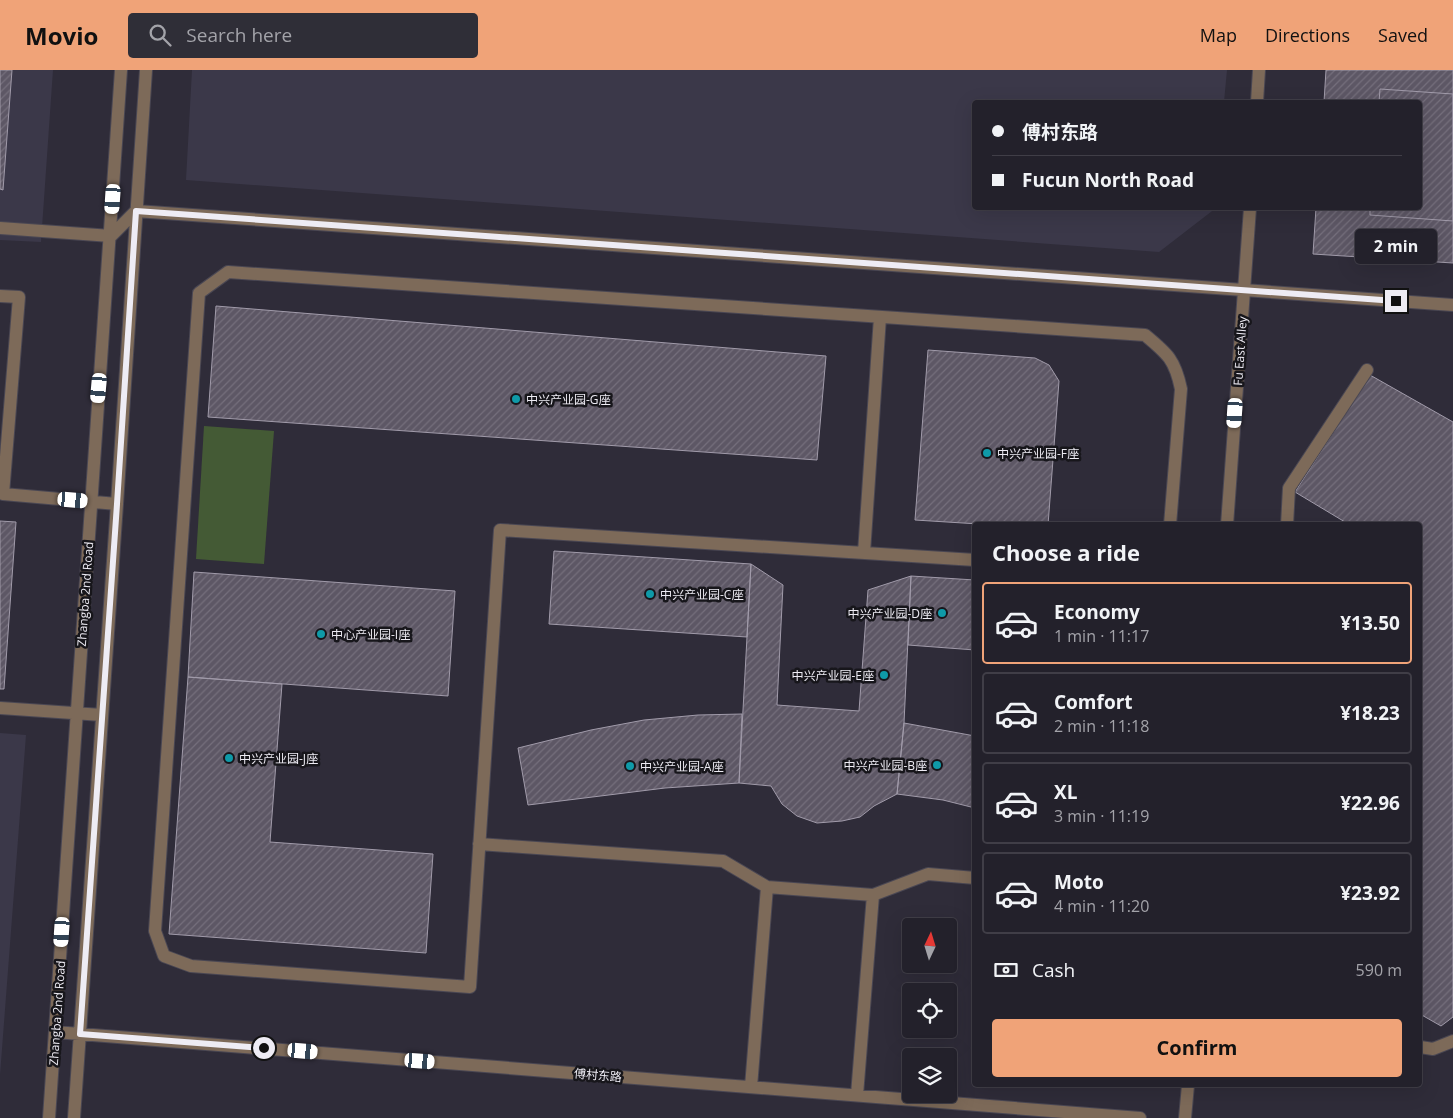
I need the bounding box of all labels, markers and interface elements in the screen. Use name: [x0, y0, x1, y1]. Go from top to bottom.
search box: [128, 13, 478, 58]
text: Movio: [25, 19, 98, 52]
icon: search: [146, 21, 174, 49]
text: Search here: [186, 22, 292, 48]
text: Map: [1200, 23, 1237, 47]
text: Directions: [1265, 23, 1350, 47]
text: Saved: [1378, 23, 1428, 47]
text: 傅村东路: [1022, 119, 1098, 145]
text: Fucun North Road: [1022, 167, 1194, 193]
car: [104, 184, 121, 214]
callout: 2 min: [1355, 228, 1437, 264]
text: 2 min: [1374, 235, 1418, 257]
route end: [1385, 290, 1407, 312]
street label: Fu East Alley: [1229, 315, 1251, 386]
car: [90, 372, 107, 404]
place label: 中兴产业园-G座: [526, 391, 611, 408]
marker: 中兴产业园-G座: [510, 393, 522, 405]
car: [1226, 398, 1243, 428]
place label: 中兴产业园-F座: [997, 445, 1079, 462]
marker: 中兴产业园-F座: [981, 447, 993, 459]
car: [57, 491, 88, 509]
text: Choose a ride: [992, 537, 1140, 567]
street label: Zhangba 2nd Road: [73, 541, 97, 647]
place label: 中兴产业园-C座: [660, 586, 743, 603]
marker: 中兴产业园-C座: [644, 588, 656, 600]
text: Economy: [1054, 599, 1140, 625]
icon: car: [994, 601, 1039, 646]
place label: 中兴产业园-D座: [847, 605, 932, 622]
marker: 中兴产业园-D座: [936, 607, 948, 619]
text: ¥13.50: [1340, 610, 1400, 636]
text: 1 min · 11:17: [1054, 625, 1149, 647]
place label: 中心产业园-I座: [331, 626, 410, 643]
marker: 中心产业园-I座: [315, 628, 327, 640]
place label: 中兴产业园-E座: [791, 667, 874, 684]
marker: 中兴产业园-E座: [878, 669, 890, 681]
text: Comfort: [1054, 689, 1133, 715]
icon: car: [994, 691, 1039, 736]
text: ¥18.23: [1340, 700, 1400, 726]
text: 2 min · 11:18: [1054, 715, 1149, 737]
place label: 中兴产业园-J座: [239, 750, 318, 767]
marker: 中兴产业园-J座: [223, 752, 235, 764]
place label: 中兴产业园-B座: [843, 757, 927, 774]
place label: 中兴产业园-A座: [640, 758, 723, 775]
marker: 中兴产业园-B座: [931, 759, 943, 771]
marker: 中兴产业园-A座: [624, 760, 636, 772]
text: XL: [1054, 779, 1077, 805]
icon: car: [994, 781, 1039, 826]
text: ¥22.96: [1340, 790, 1400, 816]
text: 3 min · 11:19: [1054, 805, 1149, 827]
text: Moto: [1054, 869, 1104, 895]
icon: car: [994, 871, 1039, 916]
text: ¥23.92: [1340, 880, 1400, 906]
text: 4 min · 11:20: [1054, 895, 1149, 917]
car: [53, 917, 70, 947]
north arrow: [902, 918, 958, 972]
map controls: [902, 918, 957, 1103]
icon: cash: [992, 956, 1020, 984]
text: Cash: [1032, 957, 1075, 983]
text: 590 m: [1356, 959, 1402, 981]
street label: Zhangba 2nd Road: [45, 960, 69, 1066]
button: locate: [902, 983, 957, 1038]
button: Confirm: [992, 1019, 1402, 1077]
route start: [253, 1037, 275, 1059]
car: [287, 1042, 318, 1060]
button: layers: [902, 1048, 957, 1103]
car: [404, 1052, 435, 1070]
street label: 傅村东路: [573, 1064, 623, 1086]

